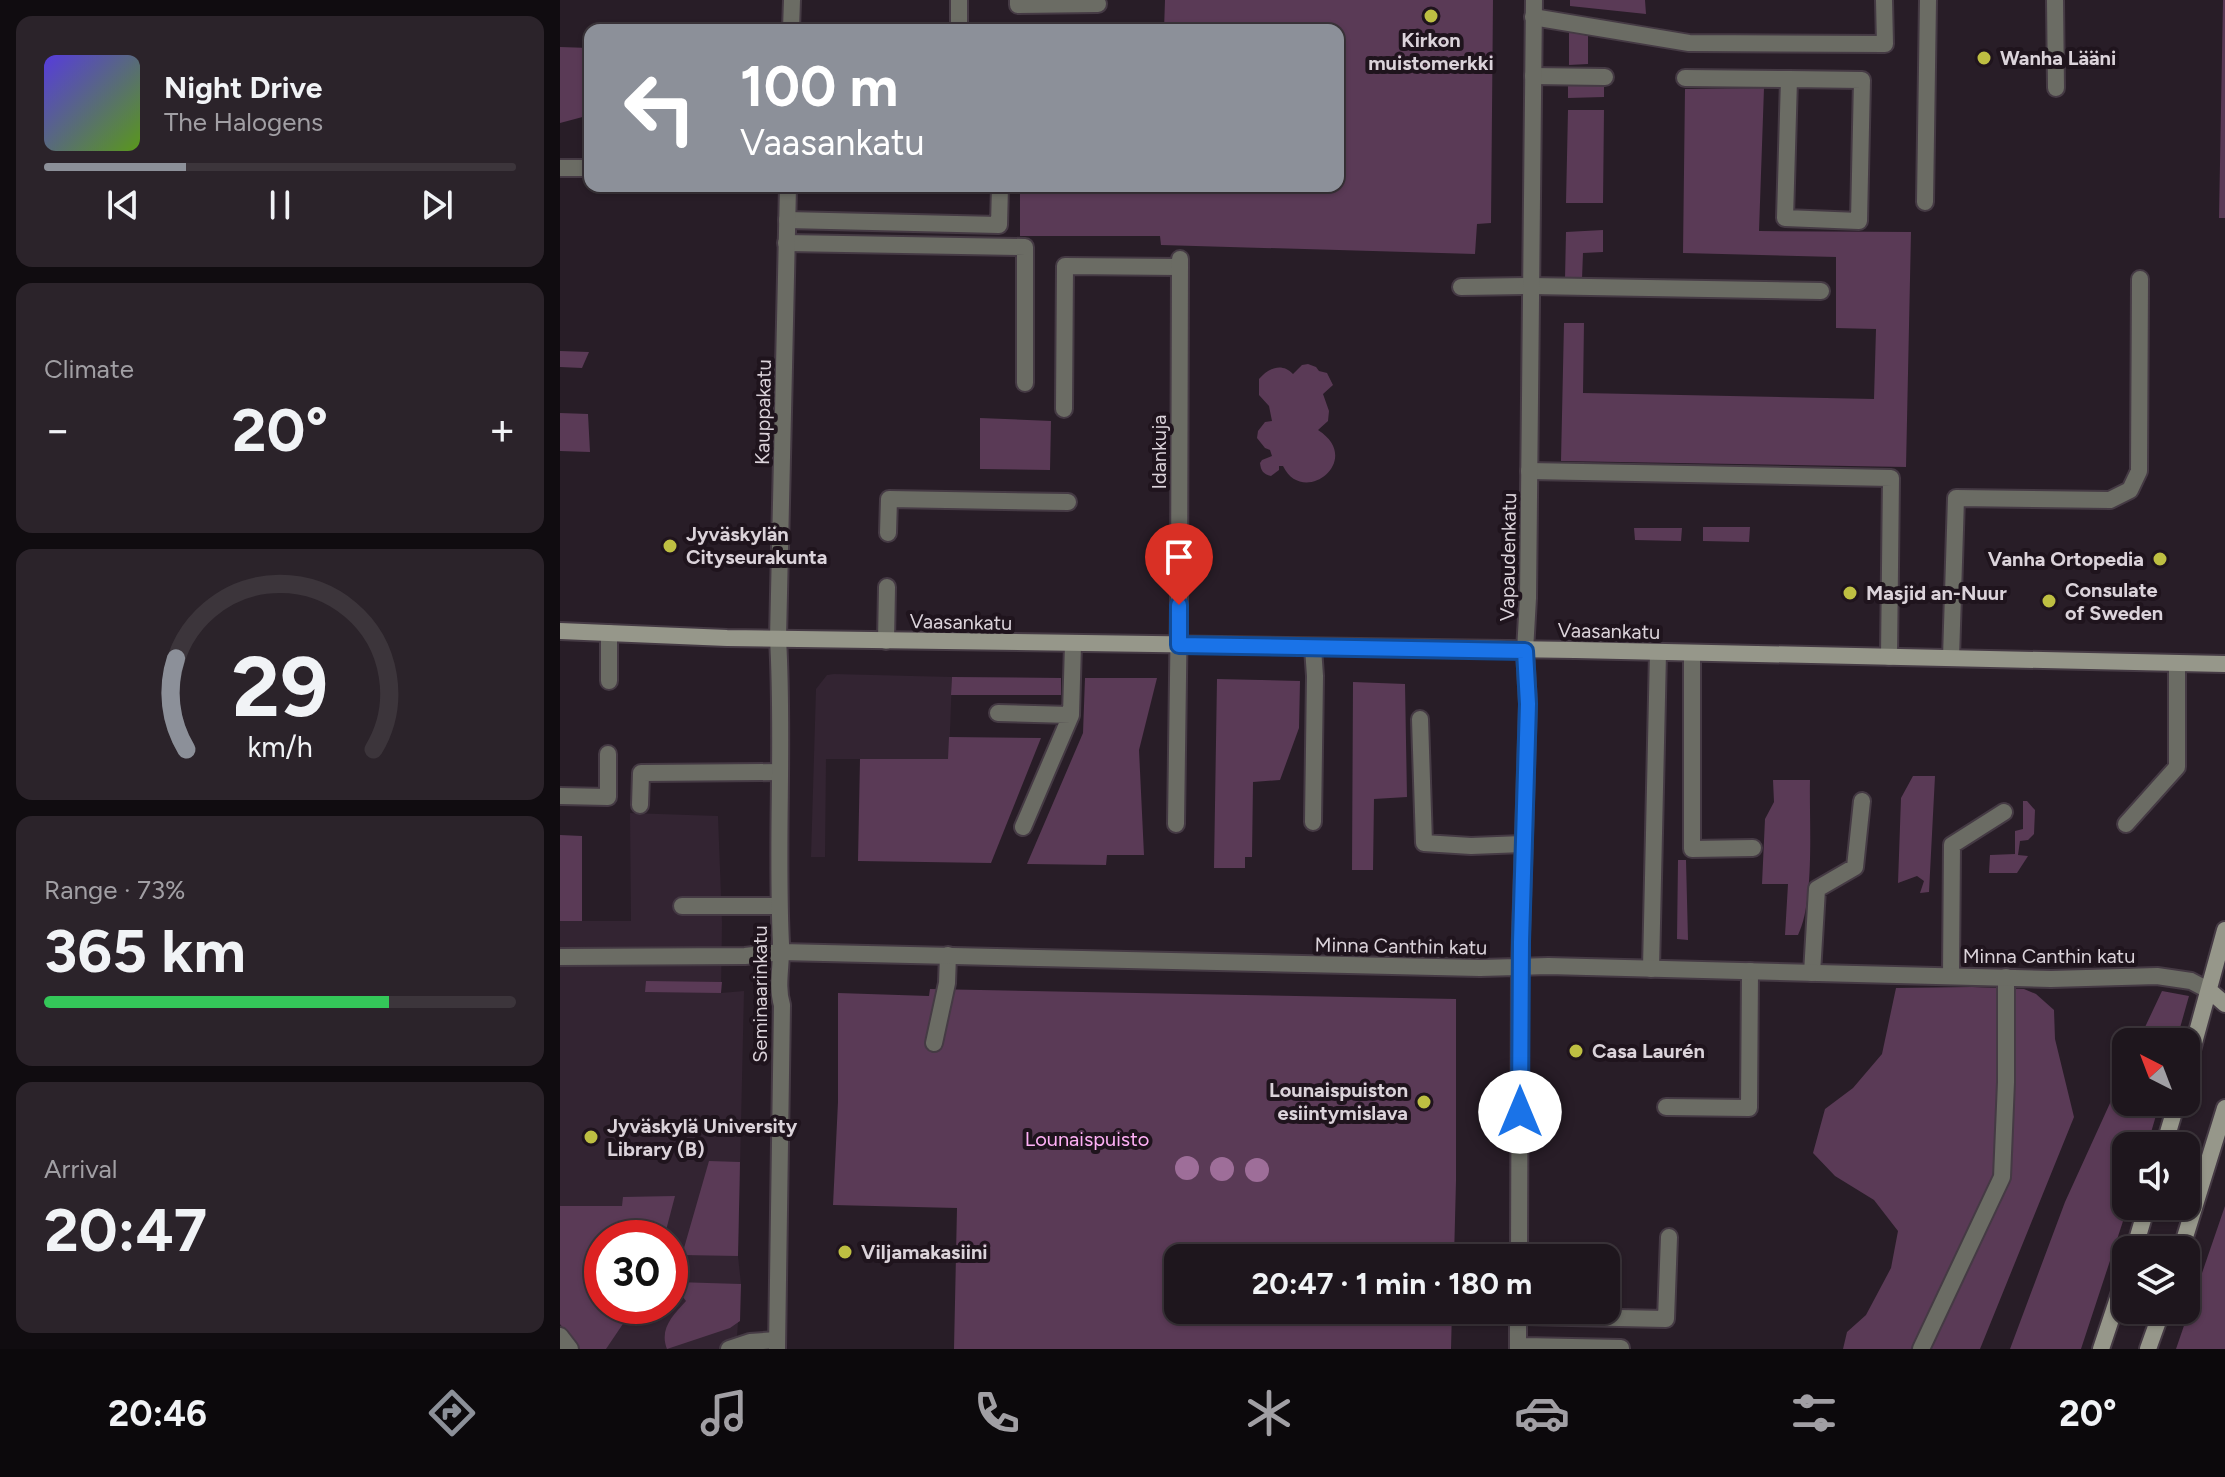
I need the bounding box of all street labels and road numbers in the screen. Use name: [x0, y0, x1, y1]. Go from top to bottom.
street label: Kauppakatu: [750, 359, 776, 465]
street label: Idankuja: [1147, 415, 1171, 489]
street label: Vapaudenkatu: [1495, 492, 1521, 622]
street label: Vaasankatu: [910, 609, 1012, 635]
street label: Vaasankatu: [1558, 618, 1660, 644]
street label: Seminaarinkatu: [748, 925, 772, 1063]
street label: Minna Canthin katu: [1314, 932, 1488, 960]
street label: Minna Canthin katu: [1963, 944, 2135, 968]

